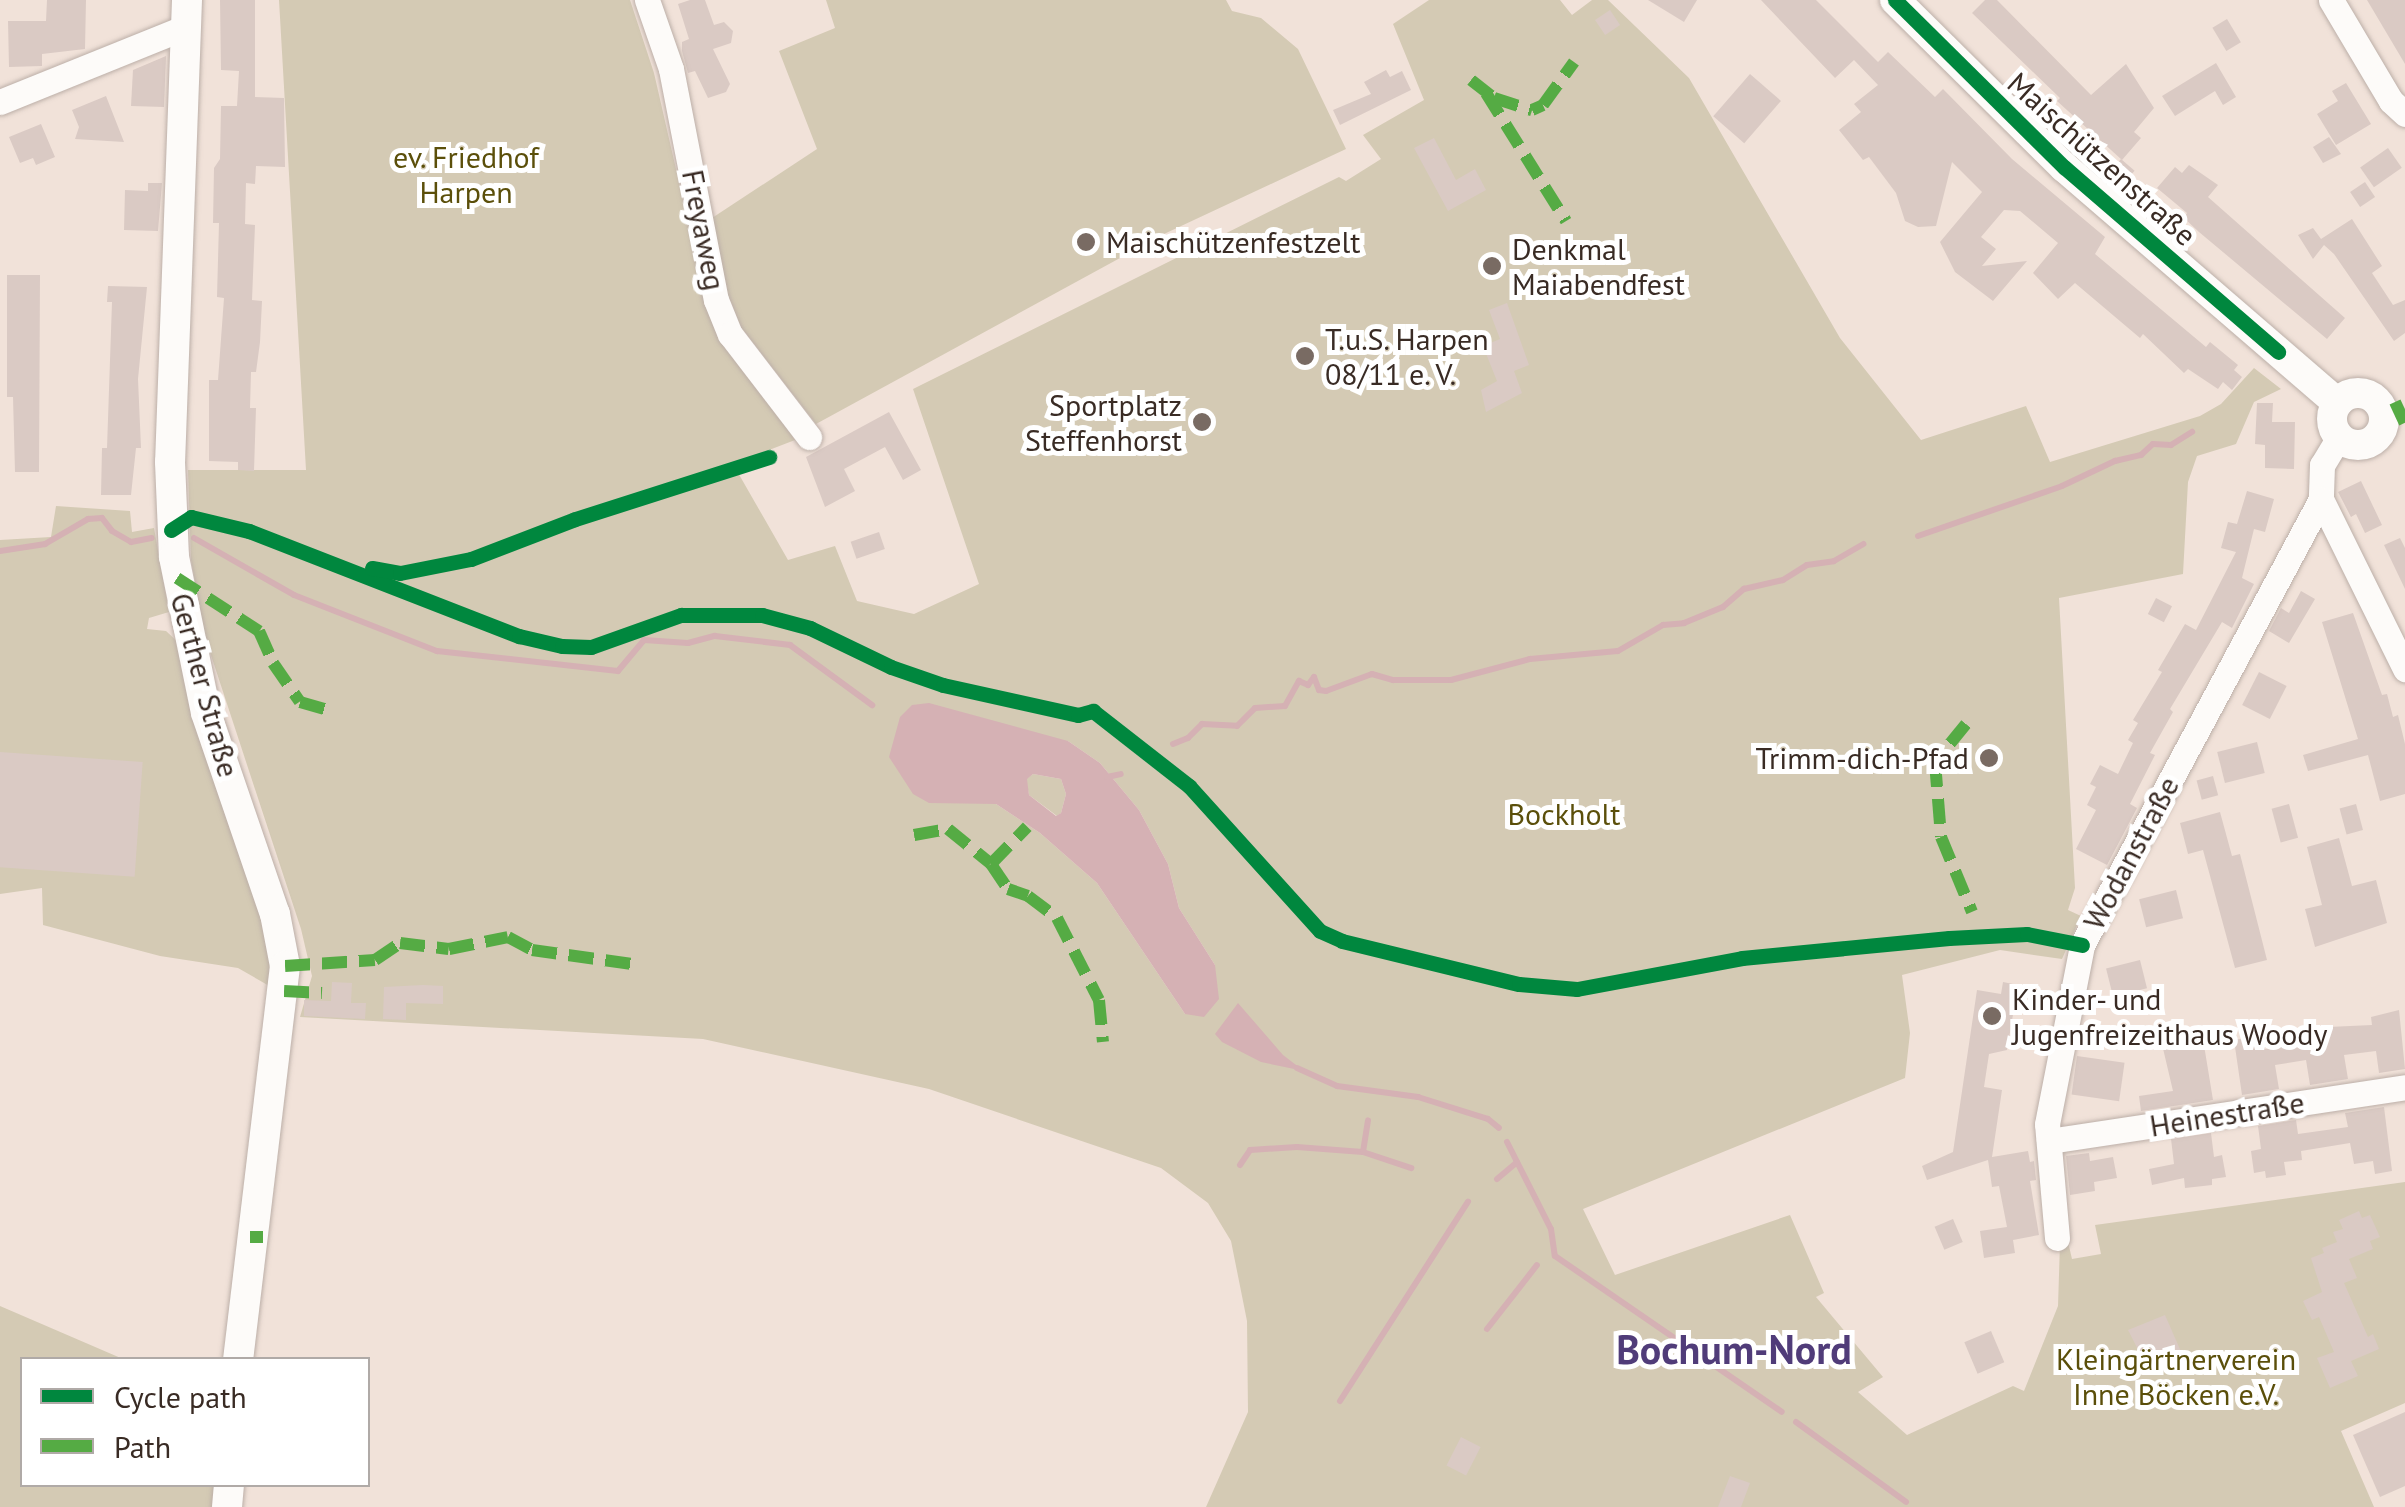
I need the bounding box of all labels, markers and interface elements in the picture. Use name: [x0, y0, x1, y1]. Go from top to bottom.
street label: Maischützenstraße: [2000, 65, 2204, 253]
park label: ev. Friedhof Harpen: [392, 139, 540, 210]
street label: Freyaweg: [675, 167, 733, 293]
place label: Maischützenfestzelt: [1106, 224, 1361, 260]
marker: Maischützenfestzelt: [1075, 231, 1097, 253]
place label: Denkmal Maiabendfest: [1512, 231, 1685, 302]
marker: Denkmal Maiabendfest: [1481, 255, 1503, 277]
place label: T.u.S. Harpen 08/11 e. V.: [1325, 321, 1491, 392]
marker: T.u.S. Harpen 08/11 e. V.: [1294, 345, 1316, 367]
place label: Sportplatz Steffenhorst: [1025, 387, 1182, 458]
marker: Sportplatz Steffenhorst: [1191, 411, 1213, 433]
street label: Gerther Straße: [163, 589, 247, 781]
place label: Trimm-dich-Pfad: [1755, 740, 1969, 776]
marker: Trimm-dich-Pfad: [1978, 747, 2000, 769]
street label: Wodanstraße: [2076, 770, 2186, 936]
park label: Bockholt: [1508, 796, 1620, 832]
place label: Kinder- und Jugenfreizeithaus Woody: [2012, 981, 2328, 1052]
marker: Kinder- und Jugenfreizeithaus Woody: [1981, 1005, 2003, 1027]
street label: Heinestraße: [2147, 1084, 2307, 1144]
district label: Bochum-Nord: [1616, 1325, 1852, 1373]
park label: Kleingärtnerverein Inne Böcken e.V.: [2056, 1341, 2296, 1412]
legend: [20, 1357, 370, 1487]
text: Cycle path: [114, 1377, 247, 1416]
text: Path: [114, 1427, 171, 1466]

